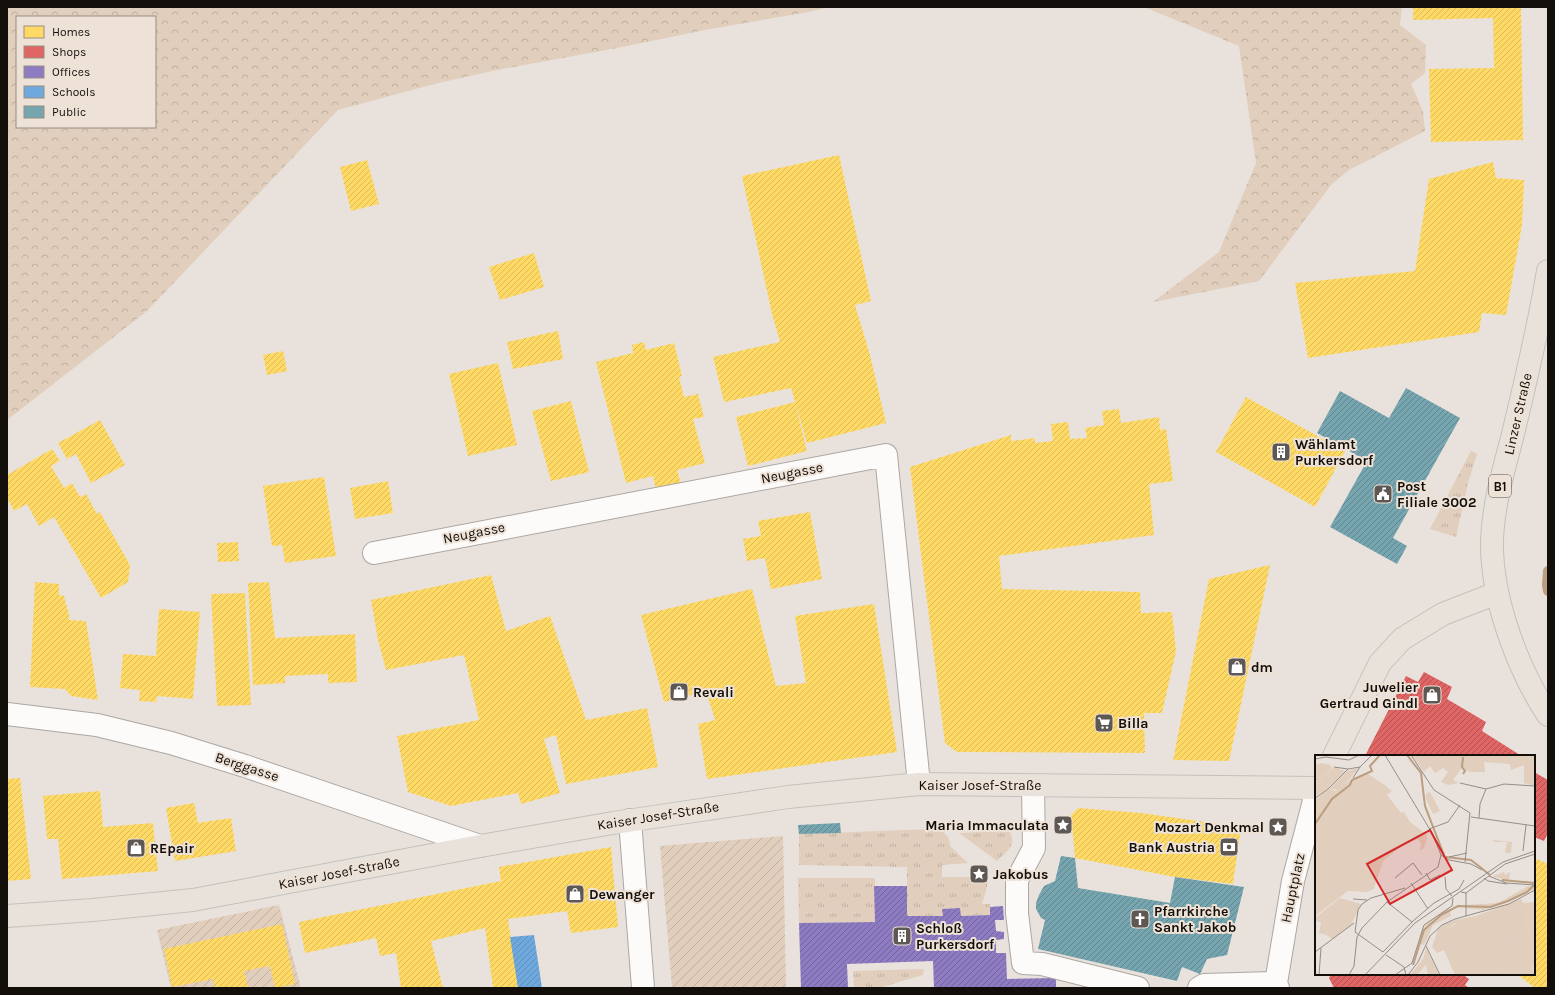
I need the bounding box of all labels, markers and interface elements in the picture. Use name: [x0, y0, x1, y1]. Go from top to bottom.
legend: [16, 16, 156, 128]
text: Homes: [52, 25, 90, 39]
text: Shops: [52, 45, 86, 59]
text: Offices: [52, 65, 90, 79]
text: Schools: [52, 85, 95, 99]
text: Public: [52, 105, 86, 119]
street label: Linzer Straße: [1500, 371, 1536, 457]
place label: Wählamt Purkersdorf: [1295, 436, 1374, 469]
building icon: Wählamt Purkersdorf: [1270, 441, 1292, 463]
street label: Neugasse: [760, 459, 824, 487]
road number: B1: [1489, 475, 1511, 497]
place label: Post Filiale 3002: [1397, 478, 1476, 511]
public building icon: Post Filiale 3002: [1372, 483, 1394, 505]
street label: Neugasse: [442, 519, 506, 547]
shop icon: dm: [1226, 656, 1248, 678]
place label: dm: [1251, 659, 1273, 676]
place label: Juwelier Gertraud Gindl: [1320, 679, 1418, 712]
shop icon: Revali: [668, 681, 690, 703]
place label: Revali: [693, 684, 734, 701]
shop icon: Juwelier Gertraud Gindl: [1421, 684, 1443, 706]
supermarket icon: Billa: [1093, 712, 1115, 734]
place label: Billa: [1118, 715, 1148, 732]
street label: Berggasse: [213, 749, 281, 785]
inset map: [1315, 755, 1535, 975]
street label: Kaiser Josef-Straße: [918, 777, 1042, 794]
street label: Kaiser Josef-Straße: [596, 798, 720, 834]
place icon: Maria Immaculata: [1052, 814, 1074, 836]
place icon: Mozart Denkmal: [1267, 816, 1289, 838]
place label: Maria Immaculata: [925, 817, 1049, 834]
place label: Mozart Denkmal: [1154, 819, 1264, 836]
bank icon: Bank Austria: [1218, 836, 1240, 858]
shop icon: REpair: [125, 837, 147, 859]
place label: Bank Austria: [1128, 839, 1215, 856]
place label: REpair: [150, 840, 195, 857]
street label: Hauptplatz: [1277, 852, 1309, 924]
street label: Kaiser Josef-Straße: [277, 853, 401, 893]
place icon: Jakobus: [968, 863, 990, 885]
place label: Jakobus: [993, 866, 1048, 883]
shop icon: Dewanger: [564, 883, 586, 905]
place label: Dewanger: [589, 886, 655, 903]
place label: Pfarrkirche Sankt Jakob: [1154, 903, 1236, 936]
church icon: Pfarrkirche Sankt Jakob: [1129, 908, 1151, 930]
place label: Schloß Purkersdorf: [916, 920, 995, 953]
building icon: Schloß Purkersdorf: [891, 925, 913, 947]

